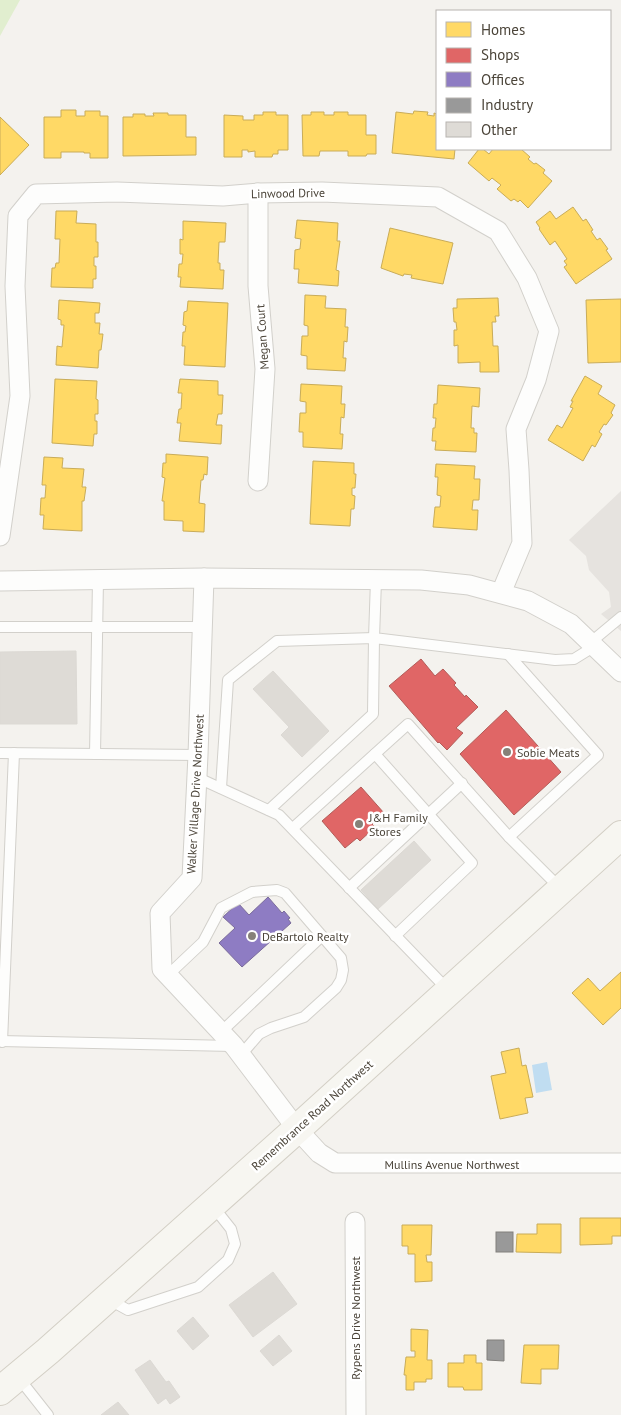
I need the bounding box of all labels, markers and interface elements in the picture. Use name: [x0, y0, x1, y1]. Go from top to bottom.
legend: [436, 10, 611, 150]
text: Homes: [481, 20, 525, 39]
text: Shops: [481, 45, 520, 64]
text: Offices: [481, 70, 525, 89]
text: Industry: [481, 95, 533, 114]
text: Other: [481, 120, 517, 139]
street label: Linwood Drive: [251, 185, 325, 201]
street label: Megan Court: [252, 304, 272, 370]
street label: Walker Village Drive Northwest: [183, 714, 207, 874]
place label: Sobie Meats: [517, 745, 579, 760]
marker: Sobie Meats: [501, 746, 513, 758]
place label: J&H Family Stores: [368, 810, 428, 839]
marker: J&H Family Stores: [353, 818, 365, 830]
place label: DeBartolo Realty: [262, 929, 349, 944]
marker: DeBartolo Realty: [246, 930, 258, 942]
street label: Remembrance Road Northwest: [248, 1057, 376, 1173]
street label: Mullins Avenue Northwest: [385, 1157, 519, 1172]
street label: Rypens Drive Northwest: [348, 1256, 363, 1380]

